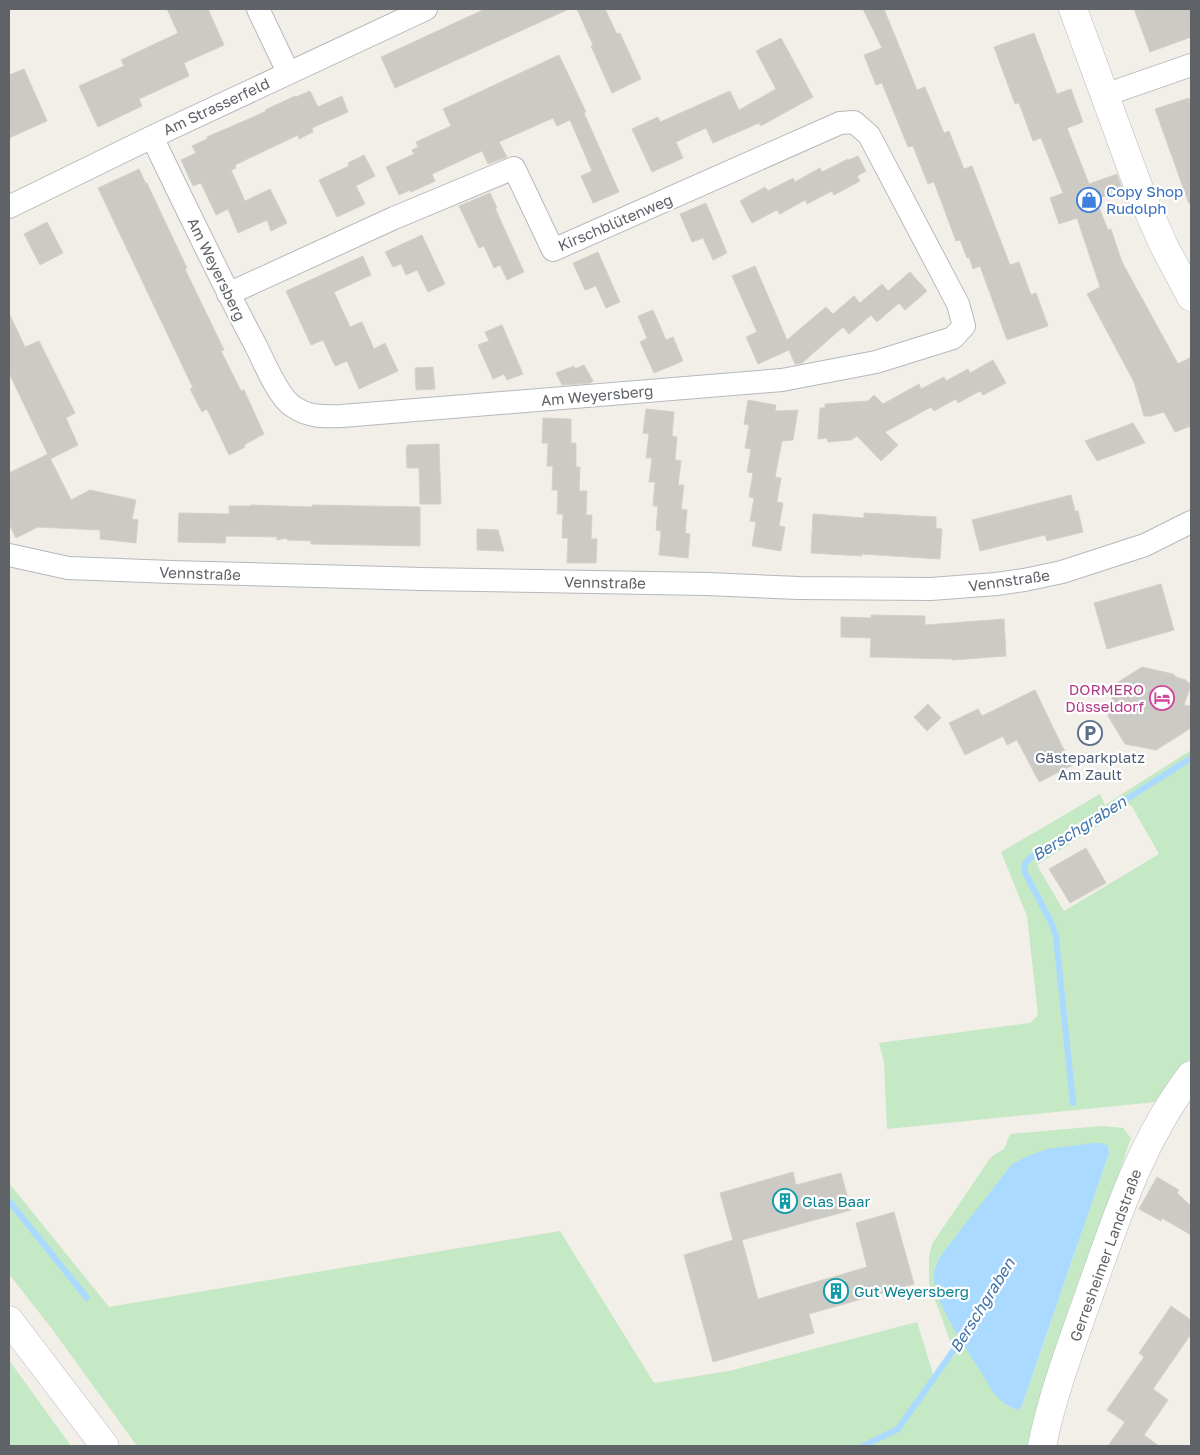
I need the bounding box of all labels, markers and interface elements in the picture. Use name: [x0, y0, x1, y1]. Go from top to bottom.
street label: Am Strasserfeld: [160, 73, 272, 139]
place label: Copy Shop Rudolph: [1106, 182, 1183, 217]
shop icon: Copy Shop Rudolph: [1076, 187, 1102, 213]
street label: Kirschblütenweg: [555, 190, 675, 254]
street label: Am Weyersberg: [184, 214, 250, 324]
street label: Am Weyersberg: [540, 381, 654, 409]
street label: Vennstraße: [159, 563, 242, 583]
street label: Vennstraße: [967, 565, 1051, 595]
street label: Vennstraße: [564, 572, 646, 592]
place label: DORMERO Düsseldorf: [1065, 680, 1145, 715]
hotel icon: DORMERO Düsseldorf: [1149, 685, 1175, 711]
parking icon: Gästeparkplatz Am Zault: [1077, 720, 1103, 746]
place label: Gästeparkplatz Am Zault: [1035, 748, 1145, 783]
water label: Berschgraben: [1028, 791, 1131, 865]
street label: Gerresheimer Landstraße: [1065, 1166, 1145, 1344]
building icon: Glas Baar: [772, 1188, 798, 1214]
place label: Glas Baar: [802, 1192, 871, 1210]
water label: Berschgraben: [945, 1253, 1019, 1356]
building icon: Gut Weyersberg: [823, 1278, 849, 1304]
place label: Gut Weyersberg: [854, 1282, 969, 1300]

